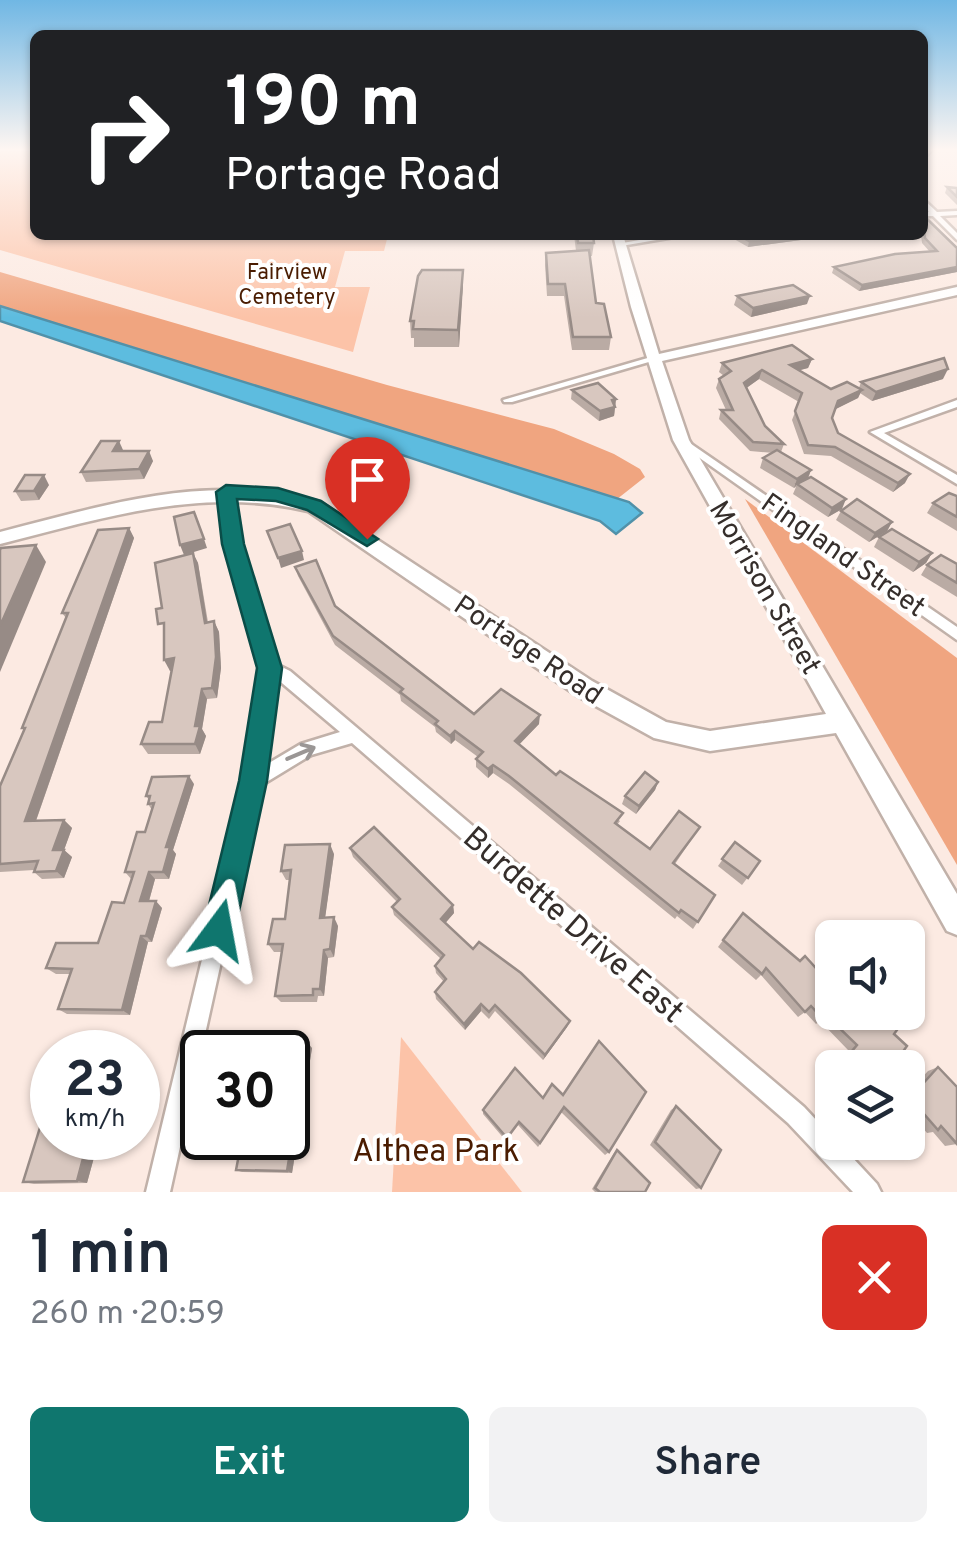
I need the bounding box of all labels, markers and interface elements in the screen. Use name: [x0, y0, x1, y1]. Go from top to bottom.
text: 190 m: [225, 62, 421, 151]
icon: right: [60, 70, 190, 200]
text: Portage Road: [225, 149, 502, 206]
park label: Fairview Cemetery: [238, 260, 336, 312]
pin: [325, 437, 410, 540]
icon: arrive: [340, 452, 395, 507]
street label: Fingland Street: [753, 486, 932, 626]
street label: Morrison Street: [699, 495, 828, 682]
street label: Portage Road: [446, 588, 609, 715]
one-way arrow: [286, 742, 316, 760]
street label: Burdette Drive East: [453, 819, 691, 1033]
position arrow: [167, 878, 271, 982]
map controls: [815, 920, 925, 1160]
button: sound: [815, 920, 925, 1030]
speed limit sign: 30: [180, 1030, 310, 1160]
button: layers: [815, 1050, 925, 1160]
text: 23: [65, 1051, 125, 1114]
text: km/h: [65, 1104, 125, 1136]
park label: Althea Park: [352, 1133, 520, 1173]
text: 1 min: [30, 1219, 171, 1295]
button: close: [822, 1225, 927, 1330]
text: 260 m · 20:59: [30, 1295, 225, 1335]
button: Exit: [30, 1407, 469, 1522]
button: Share: [489, 1407, 927, 1522]

